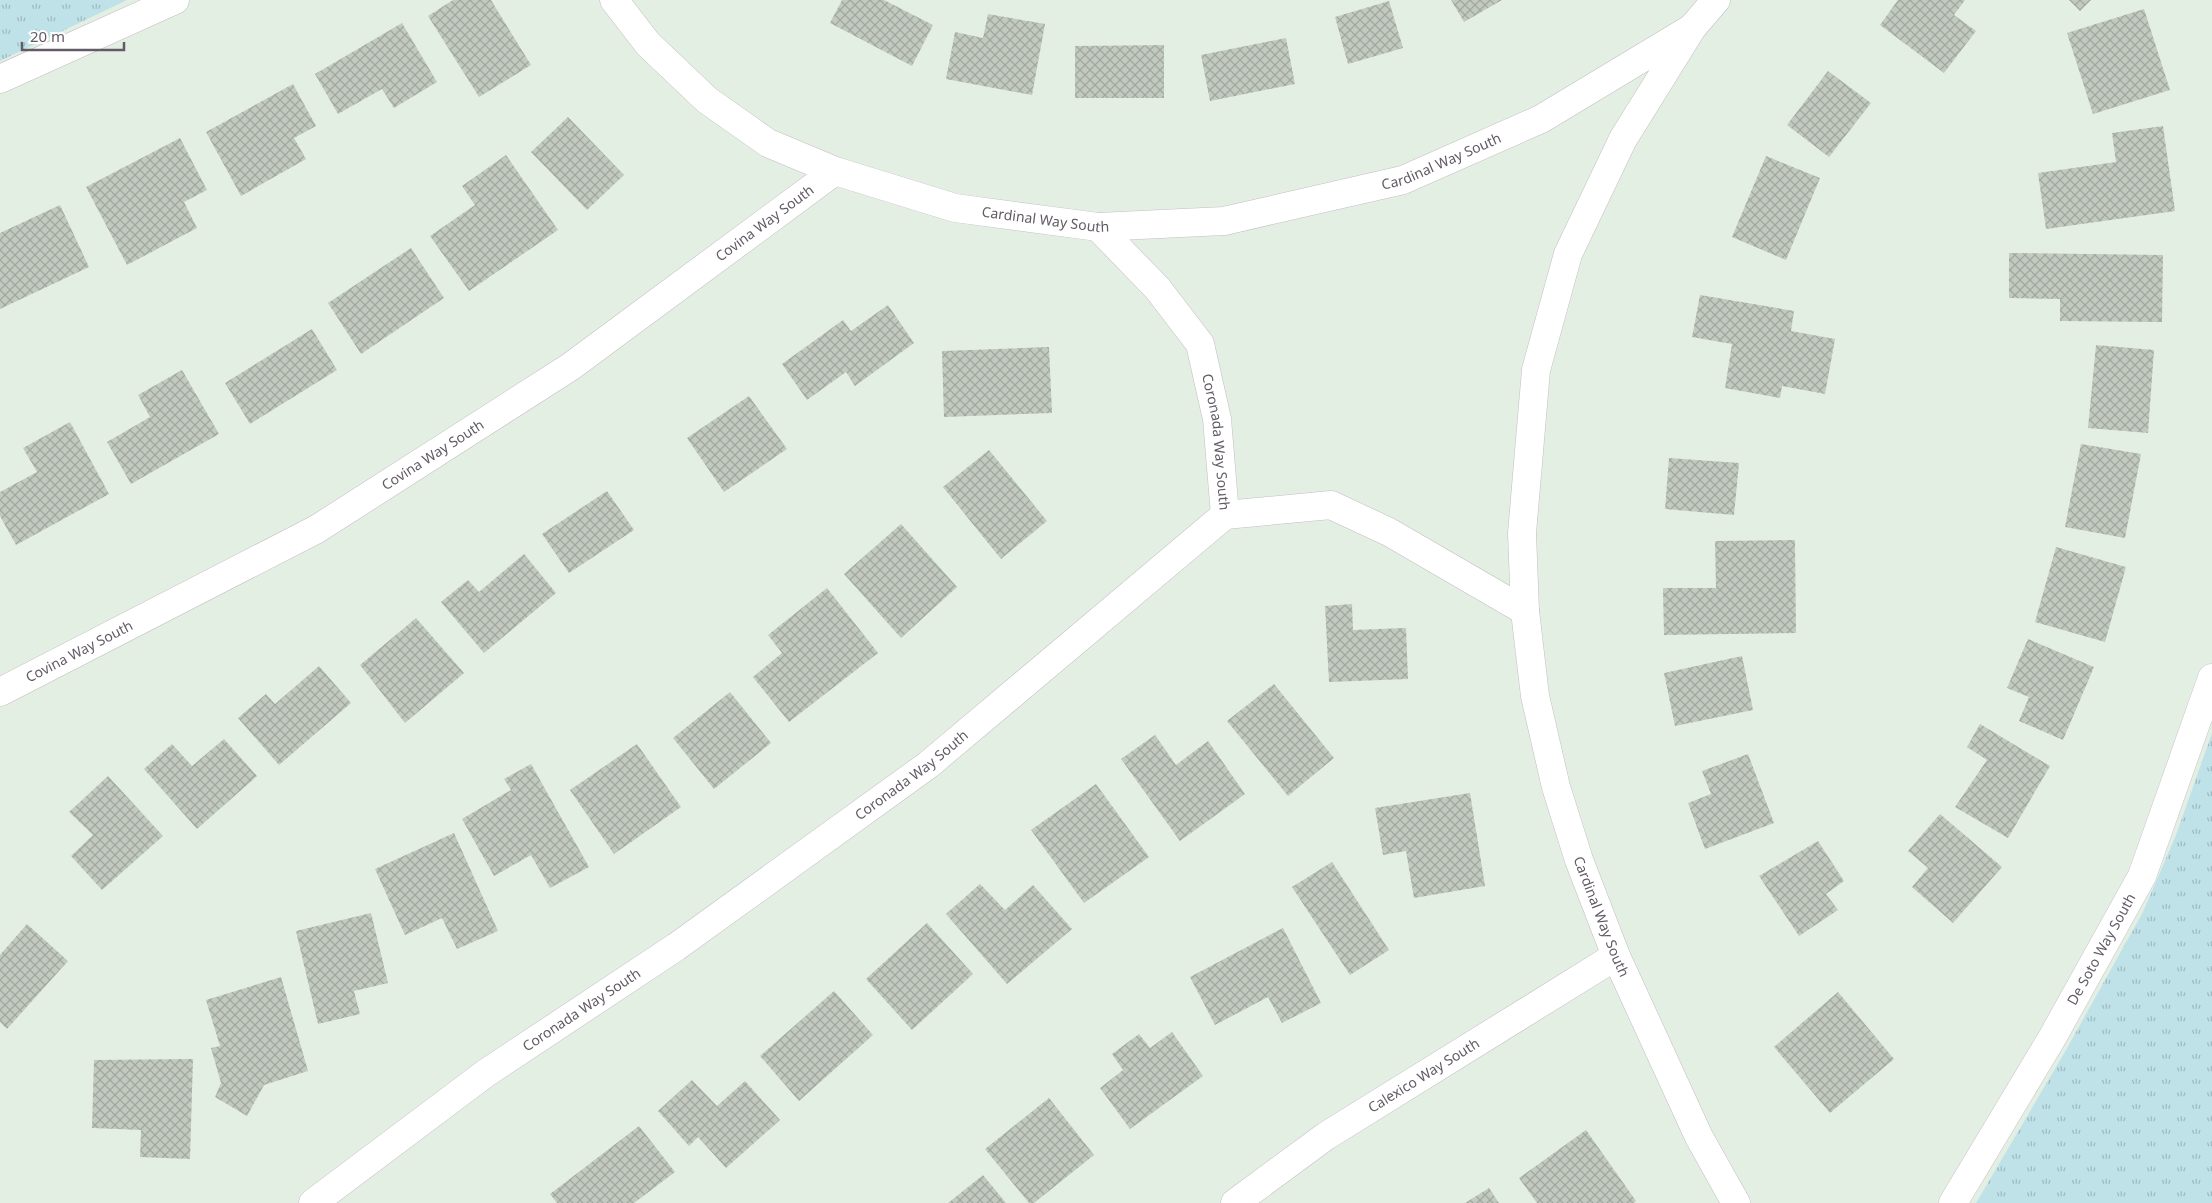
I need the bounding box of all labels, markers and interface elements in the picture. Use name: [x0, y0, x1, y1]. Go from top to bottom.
scale bar: [22, 20, 125, 52]
text: 20 m: [30, 26, 65, 46]
street label: Cardinal Way South: [1379, 128, 1504, 194]
street label: Covina Way South: [711, 180, 817, 265]
street label: Cardinal Way South: [981, 202, 1109, 236]
street label: Coronada Way South: [1198, 372, 1235, 511]
street label: Covina Way South: [378, 415, 487, 494]
street label: Covina Way South: [22, 615, 136, 686]
street label: Coronada Way South: [851, 725, 972, 824]
street label: Cardinal Way South: [1569, 853, 1634, 980]
street label: De Soto Way South: [2062, 890, 2140, 1008]
street label: Coronada Way South: [519, 963, 644, 1055]
street label: Calexico Way South: [1364, 1033, 1483, 1117]

